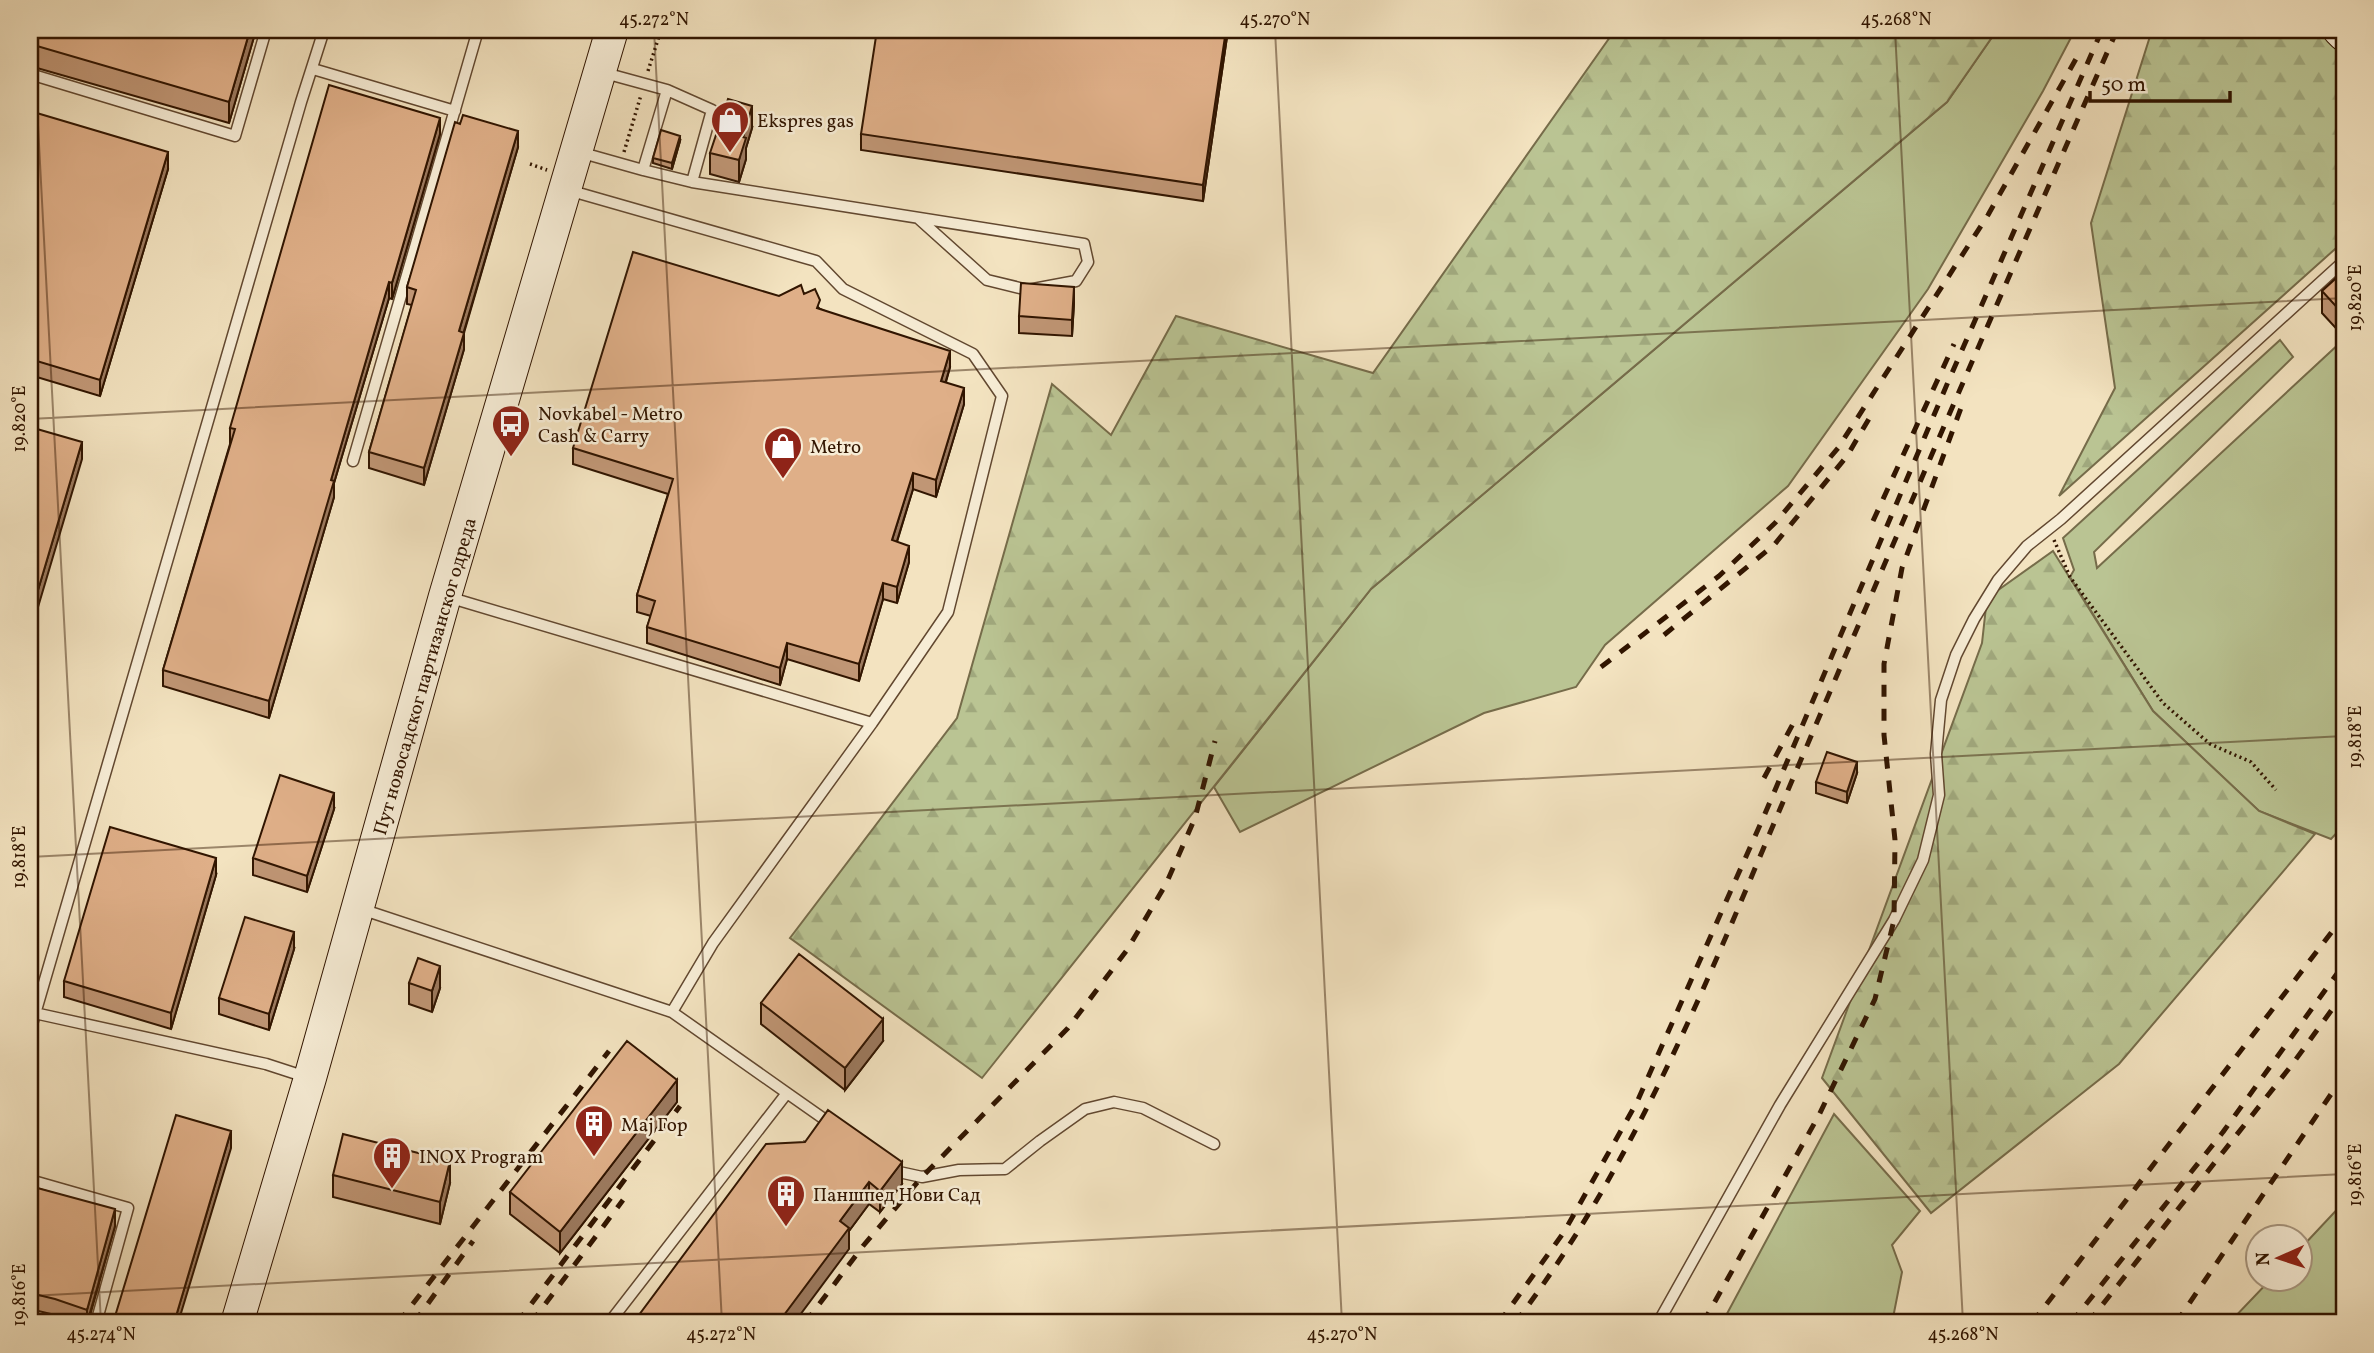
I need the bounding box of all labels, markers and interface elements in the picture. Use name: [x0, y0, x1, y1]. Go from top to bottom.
text: 45.272°N: [619, 8, 689, 33]
text: 45.270°N: [1240, 8, 1310, 33]
text: 45.268°N: [1860, 8, 1932, 33]
scale bar: [2090, 60, 2230, 104]
text: 50 m: [2101, 71, 2146, 100]
shop icon: Ekspres gas: [709, 99, 751, 154]
place label: Ekspres gas: [757, 109, 854, 135]
text: 19.820°E: [2344, 264, 2369, 332]
text: 19.820°E: [8, 385, 33, 453]
place label: Novkabel - Metro Cash & Carry: [538, 402, 683, 450]
bus stop icon: Novkabel - Metro Cash & Carry: [490, 403, 532, 458]
shop icon: Metro: [762, 425, 804, 480]
place label: Metro: [810, 435, 861, 461]
street label: Пут новосадског партизанског одреда: [368, 515, 484, 838]
text: 19.818°E: [2344, 705, 2369, 769]
text: 19.818°E: [8, 825, 33, 889]
building icon: Мај Гор: [573, 1103, 615, 1158]
place label: Мај Гор: [621, 1113, 688, 1139]
building icon: INOX Program: [371, 1135, 413, 1190]
text: 19.816°E: [2344, 1143, 2369, 1207]
place label: INOX Program: [419, 1145, 543, 1171]
building icon: Паншпед Нови Сад: [765, 1173, 807, 1228]
place label: Паншпед Нови Сад: [813, 1183, 981, 1209]
north arrow: [2244, 1224, 2314, 1294]
text: N: [2251, 1251, 2277, 1266]
text: 19.816°E: [8, 1263, 33, 1327]
text: 45.274°N: [66, 1323, 136, 1348]
text: 45.272°N: [686, 1323, 756, 1348]
text: 45.270°N: [1307, 1323, 1377, 1348]
text: 45.268°N: [1927, 1323, 1999, 1348]

